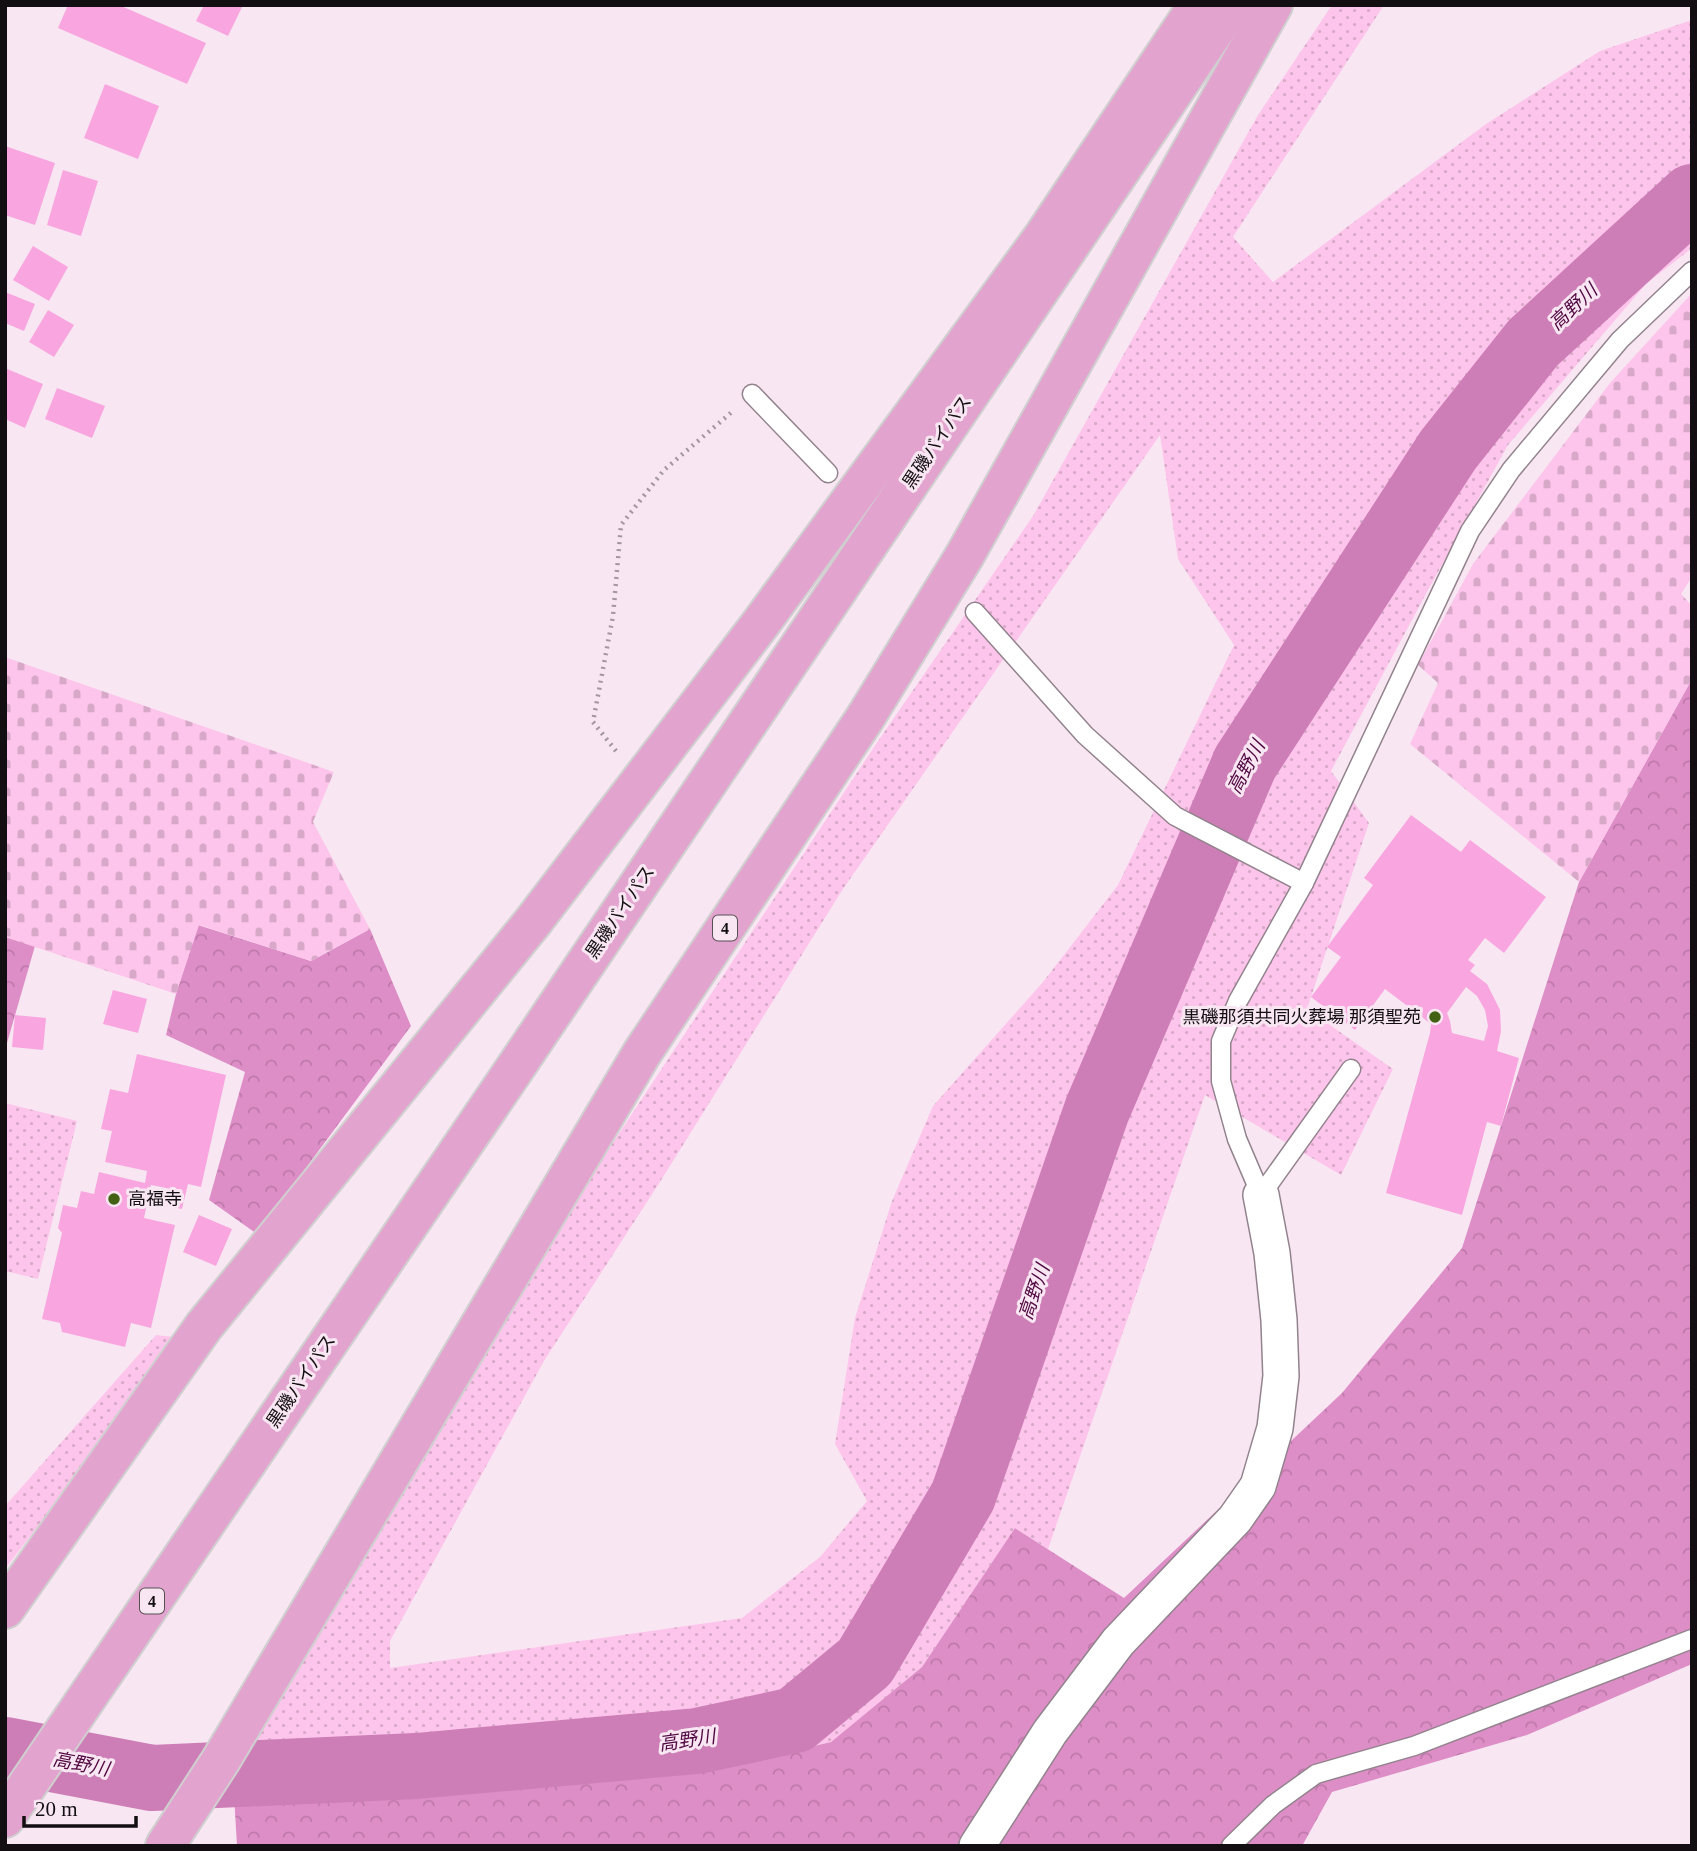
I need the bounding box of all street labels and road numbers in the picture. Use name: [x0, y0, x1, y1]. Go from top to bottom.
street label: 黒磯バイパス: [899, 392, 975, 492]
street label: 黒磯バイパス: [582, 862, 658, 962]
road number: 4: [713, 916, 737, 940]
street label: 黒磯バイパス: [263, 1331, 339, 1431]
road number: 4: [140, 1588, 164, 1614]

